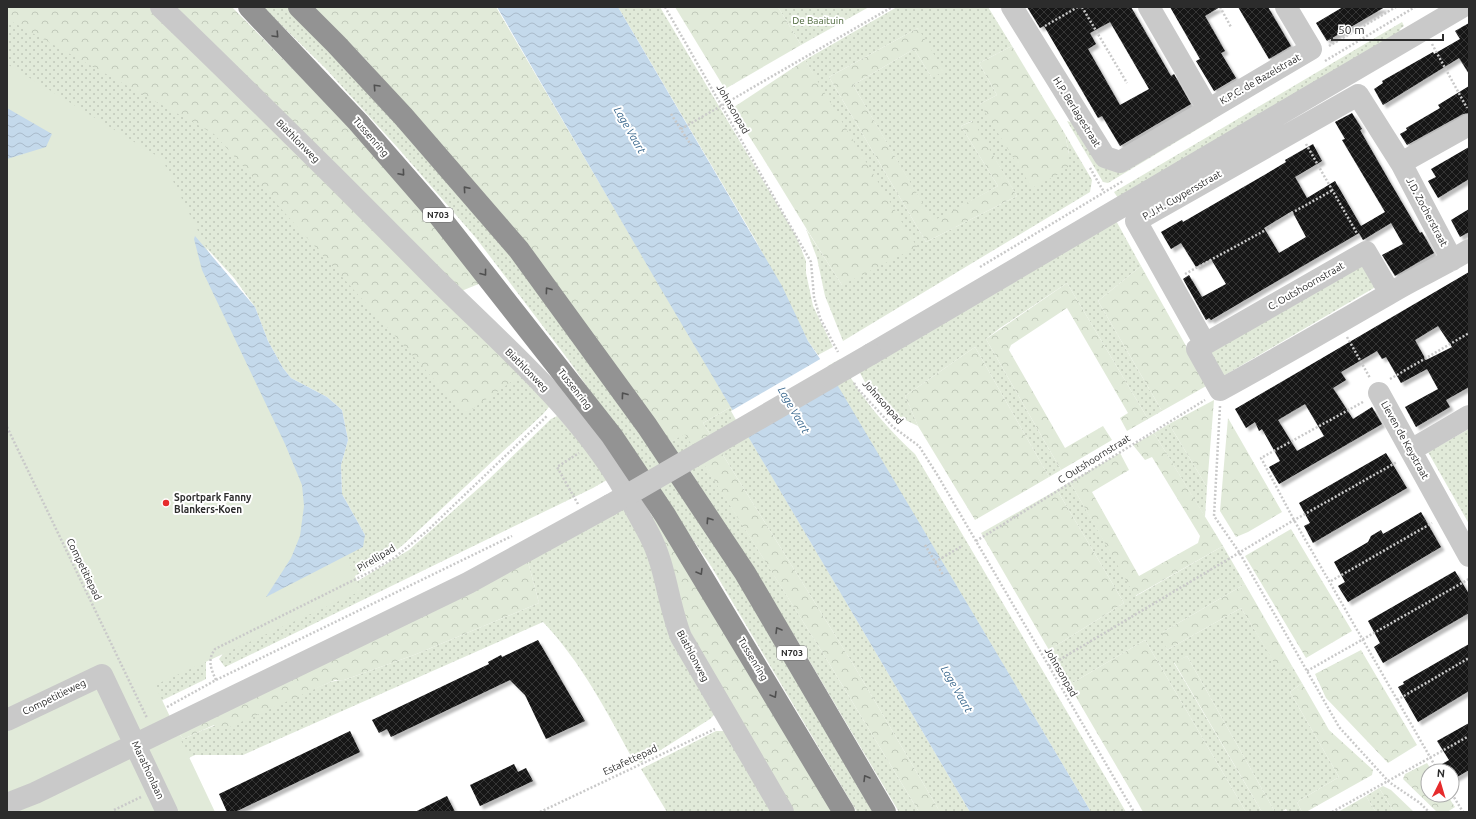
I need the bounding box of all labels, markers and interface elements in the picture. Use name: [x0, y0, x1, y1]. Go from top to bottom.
park label: De Baaituin: [792, 15, 844, 26]
scale bar: [1332, 16, 1443, 42]
text: 50 m: [1338, 23, 1365, 36]
one-way arrow: [271, 30, 279, 38]
street label: K.P.C. de Bazelstraat: [1218, 51, 1302, 107]
street label: H.P. Berlagestraat: [1051, 75, 1103, 149]
street label: Johnsonpad: [715, 82, 752, 136]
one-way arrow: [373, 84, 381, 92]
water label: Lage Vaart: [612, 105, 648, 156]
street label: Tussenring: [351, 115, 391, 159]
street label: Biathlonweg: [274, 117, 322, 165]
one-way arrow: [397, 168, 404, 175]
street label: P.J.H. Cuypersstraat: [1141, 168, 1223, 222]
street label: J.D. Zocherstraat: [1404, 176, 1450, 248]
one-way arrow: [463, 186, 471, 194]
road number: N703: [423, 208, 453, 222]
street label: C. Outshoornstraat: [1266, 260, 1346, 312]
one-way arrow: [479, 269, 486, 276]
one-way arrow: [546, 287, 553, 294]
street label: Biathlonweg: [503, 346, 551, 394]
street label: Tussenring: [556, 366, 594, 412]
street label: Johnsonpad: [861, 378, 906, 426]
water label: Lage Vaart: [776, 385, 812, 436]
one-way arrow: [621, 392, 629, 399]
street label: Lieven de Keystraat: [1379, 399, 1431, 481]
street label: C Outshoornstraat: [1056, 432, 1132, 486]
place label: Sportpark Fanny Blankers-Koen: [174, 492, 252, 515]
marker: Sportpark Fanny Blankers-Koen: [161, 498, 171, 508]
one-way arrow: [706, 517, 714, 524]
street label: Competitiepad: [64, 536, 104, 602]
street label: Pirellipad: [355, 542, 397, 574]
one-way arrow: [695, 568, 702, 575]
one-way arrow: [776, 627, 783, 634]
street label: Biathlonweg: [675, 628, 711, 684]
street label: Tussenring: [736, 635, 770, 683]
street label: Johnsonpad: [1043, 645, 1080, 699]
road number: N703: [777, 646, 807, 660]
water label: Lage Vaart: [939, 664, 975, 715]
street label: Competitieweg: [20, 677, 88, 717]
one-way arrow: [770, 691, 777, 698]
street label: Marathonlaan: [130, 739, 166, 801]
street label: Estafettepad: [601, 743, 659, 777]
north arrow: [1420, 763, 1460, 803]
text: N: [1436, 767, 1445, 779]
one-way arrow: [863, 775, 870, 782]

